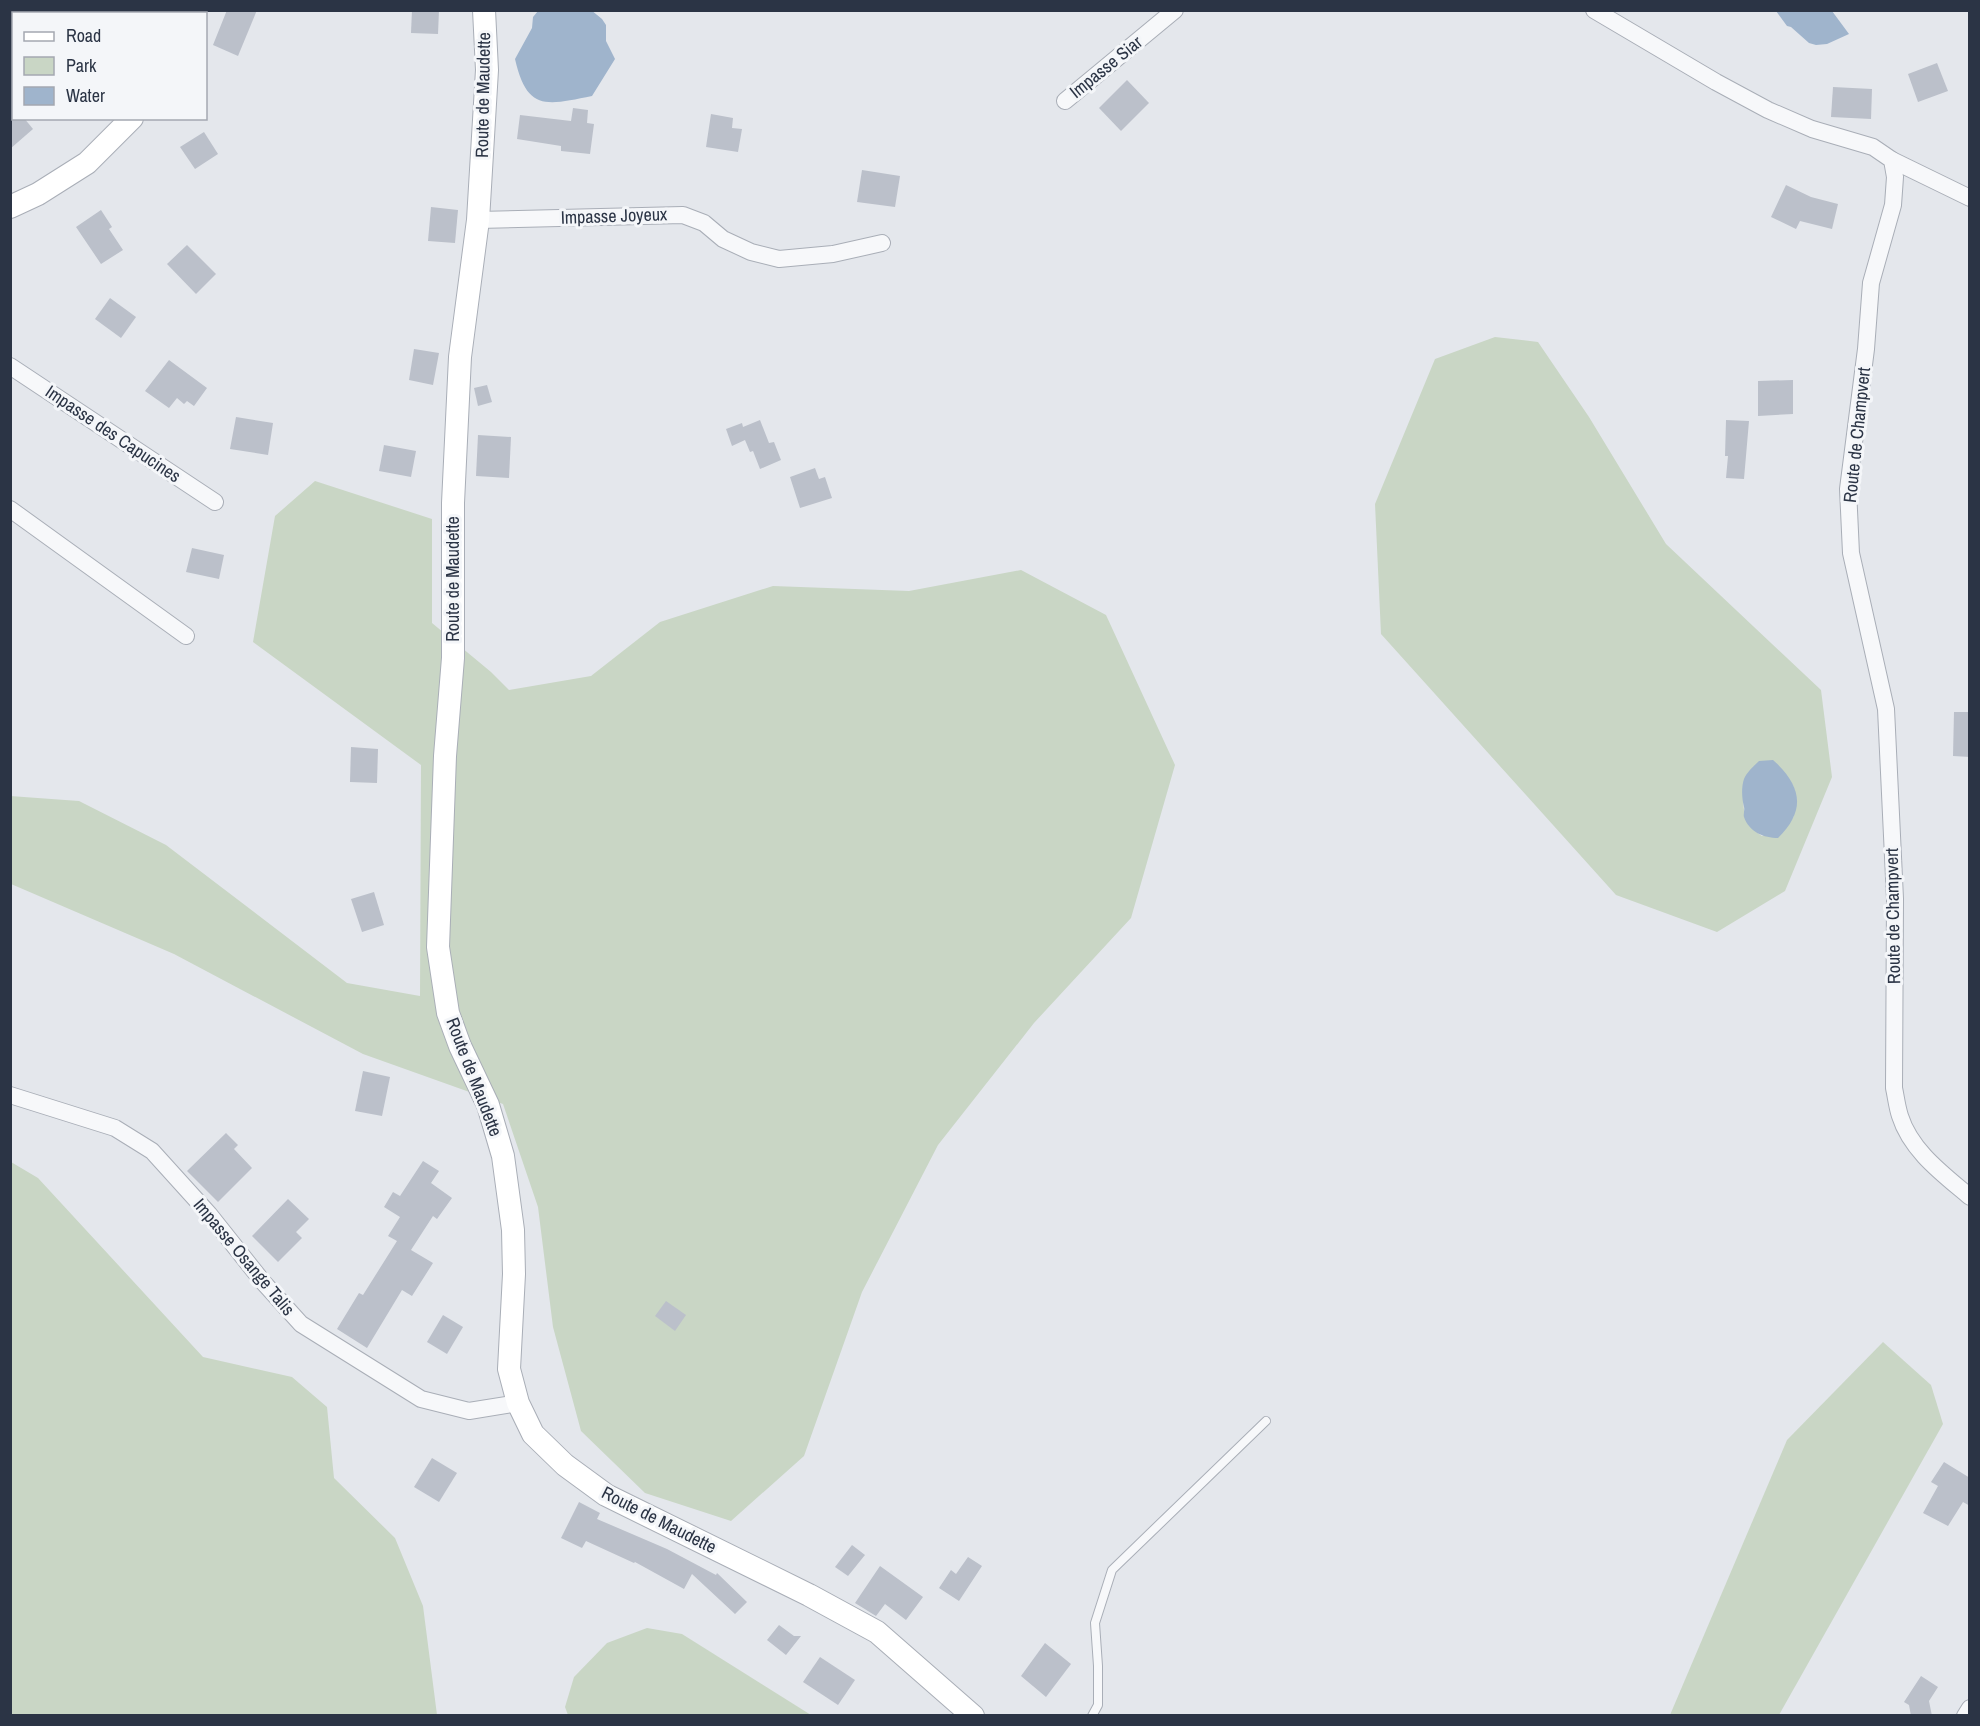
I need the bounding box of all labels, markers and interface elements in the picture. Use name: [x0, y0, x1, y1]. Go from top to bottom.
legend: [12, 12, 207, 120]
text: Road: [66, 23, 101, 48]
street label: Impasse Siar: [1064, 29, 1147, 104]
street label: Route de Maudette: [469, 32, 496, 158]
text: Park: [66, 53, 97, 78]
text: Water: [66, 83, 105, 108]
street label: Impasse Joyeux: [560, 201, 668, 230]
street label: Route de Champvert: [1837, 366, 1876, 504]
street label: Impasse des Capucines: [41, 379, 186, 488]
street label: Route de Maudette: [440, 516, 465, 642]
street label: Route de Champvert: [1879, 848, 1906, 984]
street label: Route de Maudette: [440, 1014, 509, 1140]
street label: Impasse Osange Talis: [188, 1193, 301, 1321]
street label: Route de Maudette: [598, 1480, 721, 1559]

